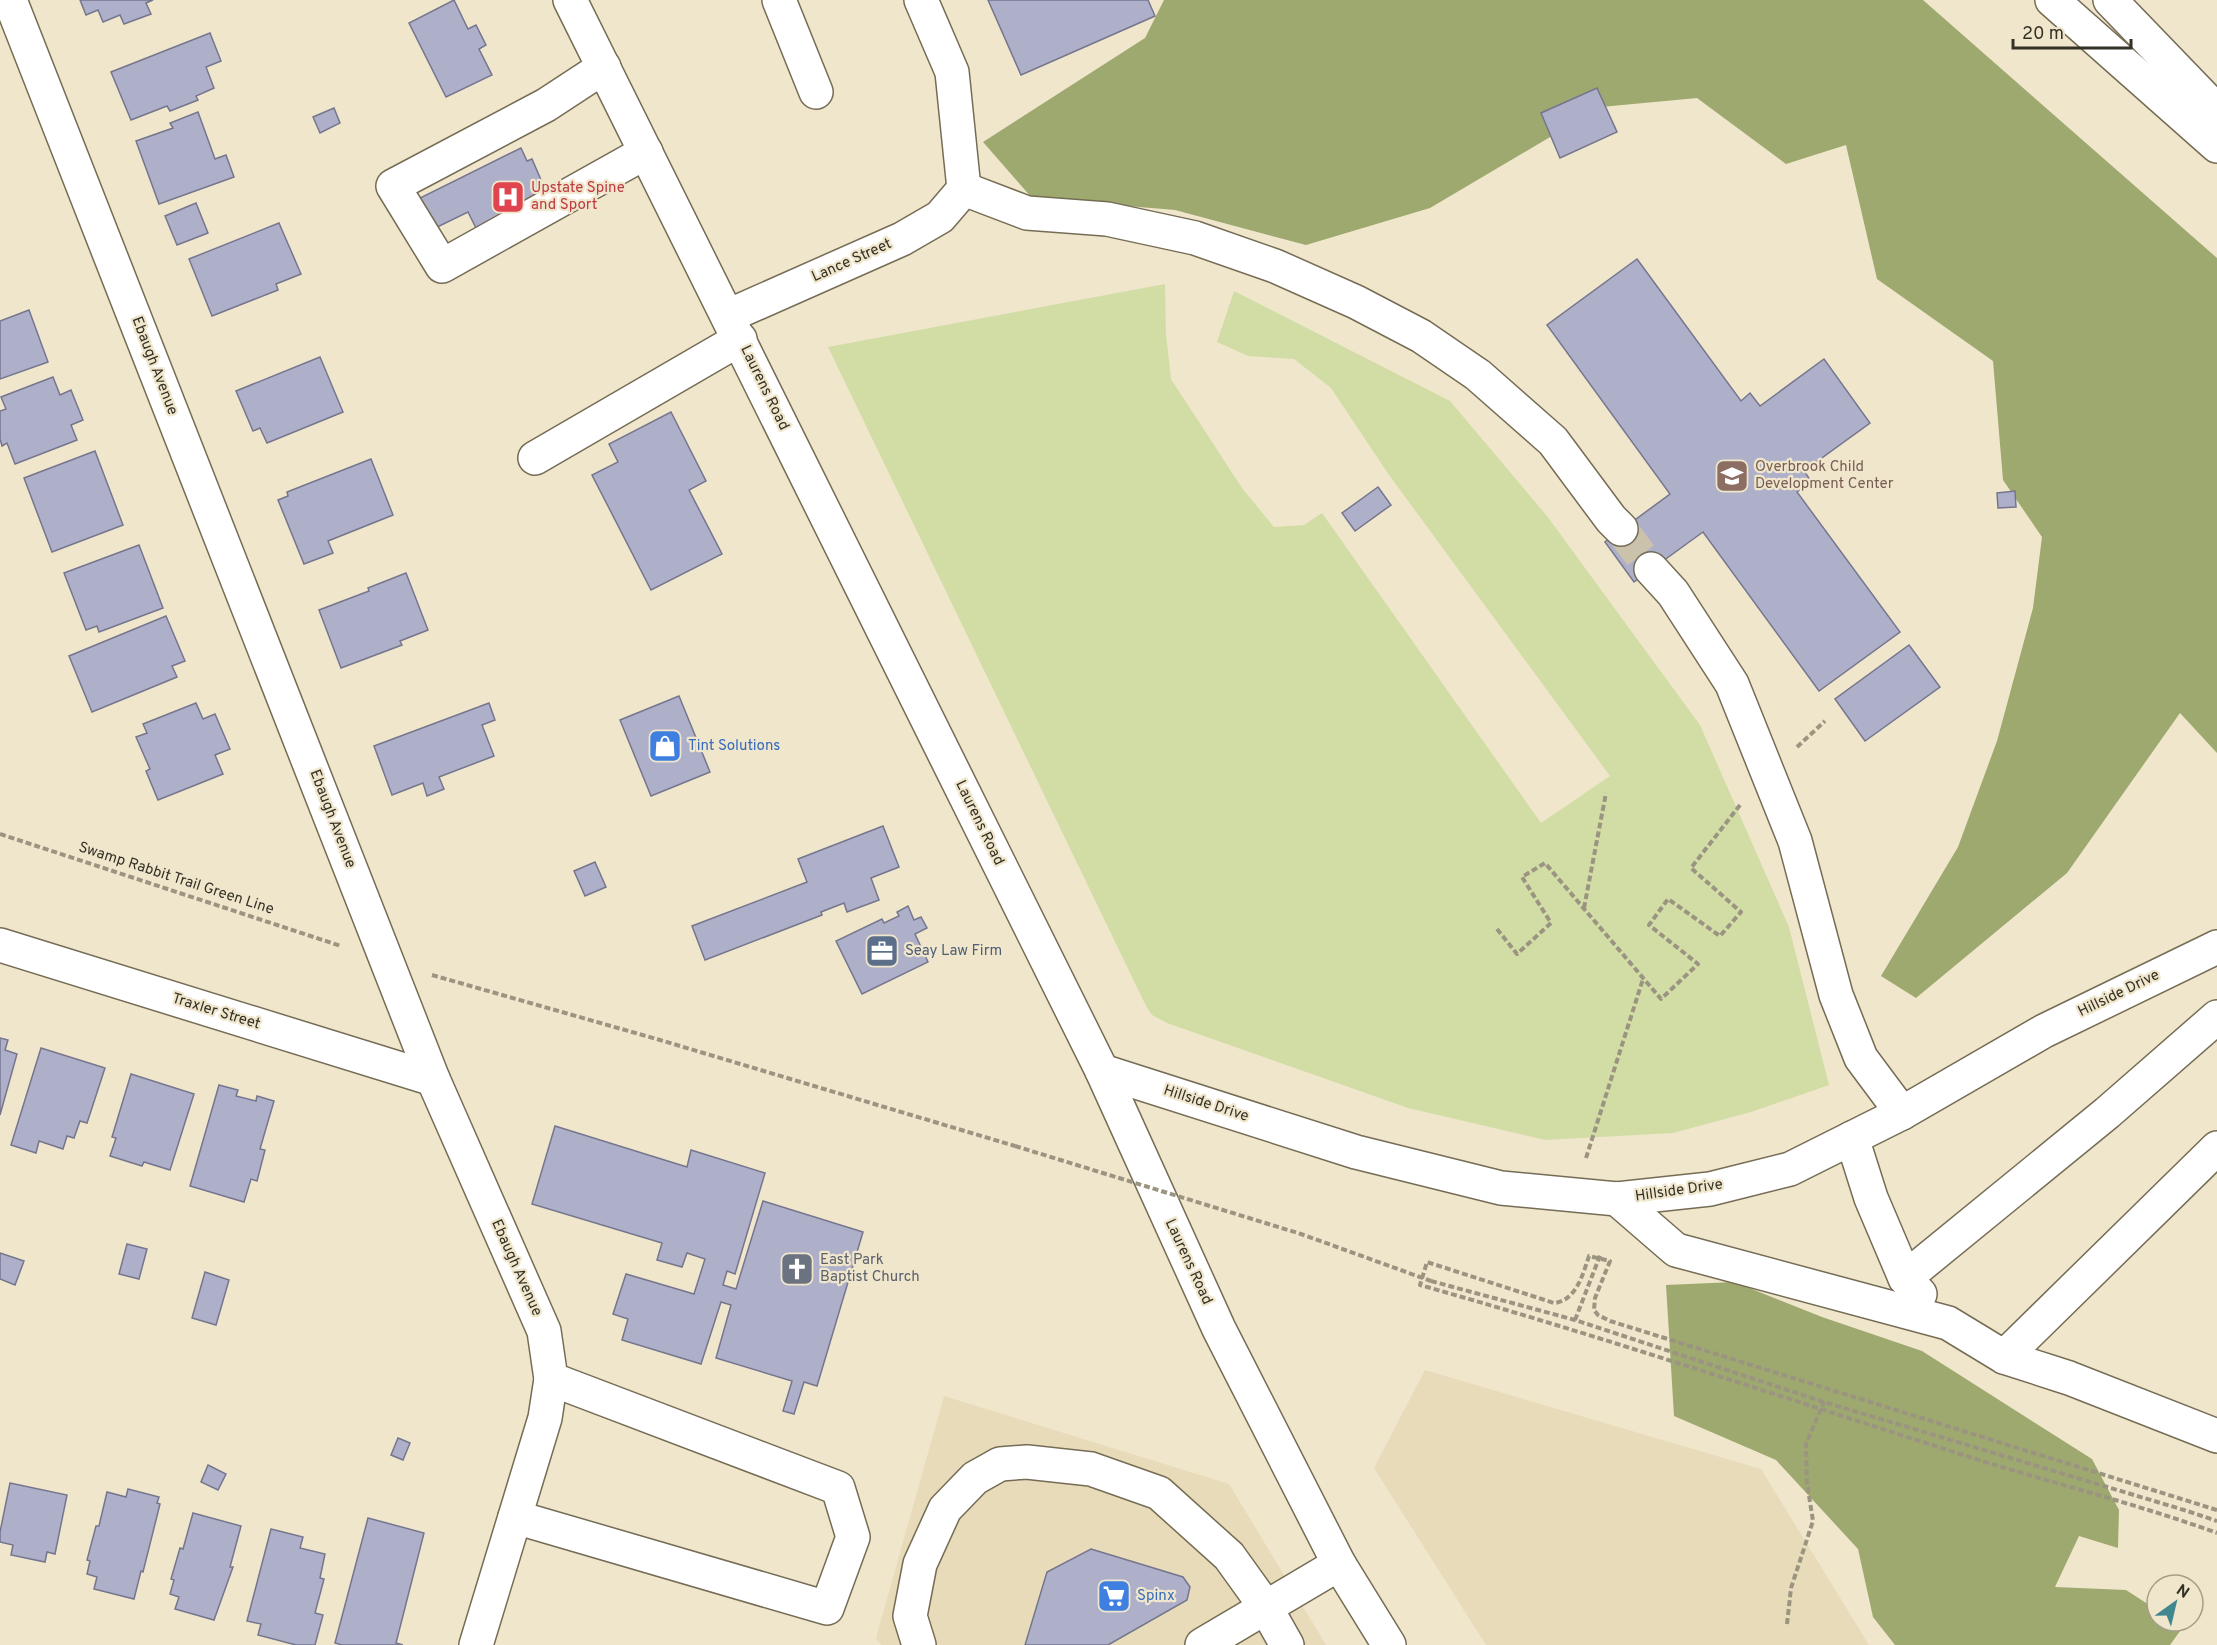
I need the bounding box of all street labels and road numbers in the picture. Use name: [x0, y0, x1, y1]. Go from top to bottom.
street label: Lance Street: [809, 235, 895, 287]
street label: Ebaugh Avenue: [127, 314, 181, 418]
street label: Laurens Road: [735, 342, 793, 434]
street label: Ebaugh Avenue: [305, 767, 359, 871]
street label: Laurens Road: [950, 777, 1008, 869]
street label: Swamp Rabbit Trail Green Line: [76, 838, 276, 920]
street label: Hillside Drive: [2075, 966, 2163, 1022]
street label: Traxler Street: [169, 990, 263, 1034]
street label: Hillside Drive: [1161, 1081, 1251, 1127]
street label: Hillside Drive: [1634, 1175, 1724, 1207]
street label: Laurens Road: [1160, 1216, 1216, 1308]
street label: Ebaugh Avenue: [486, 1217, 546, 1319]

